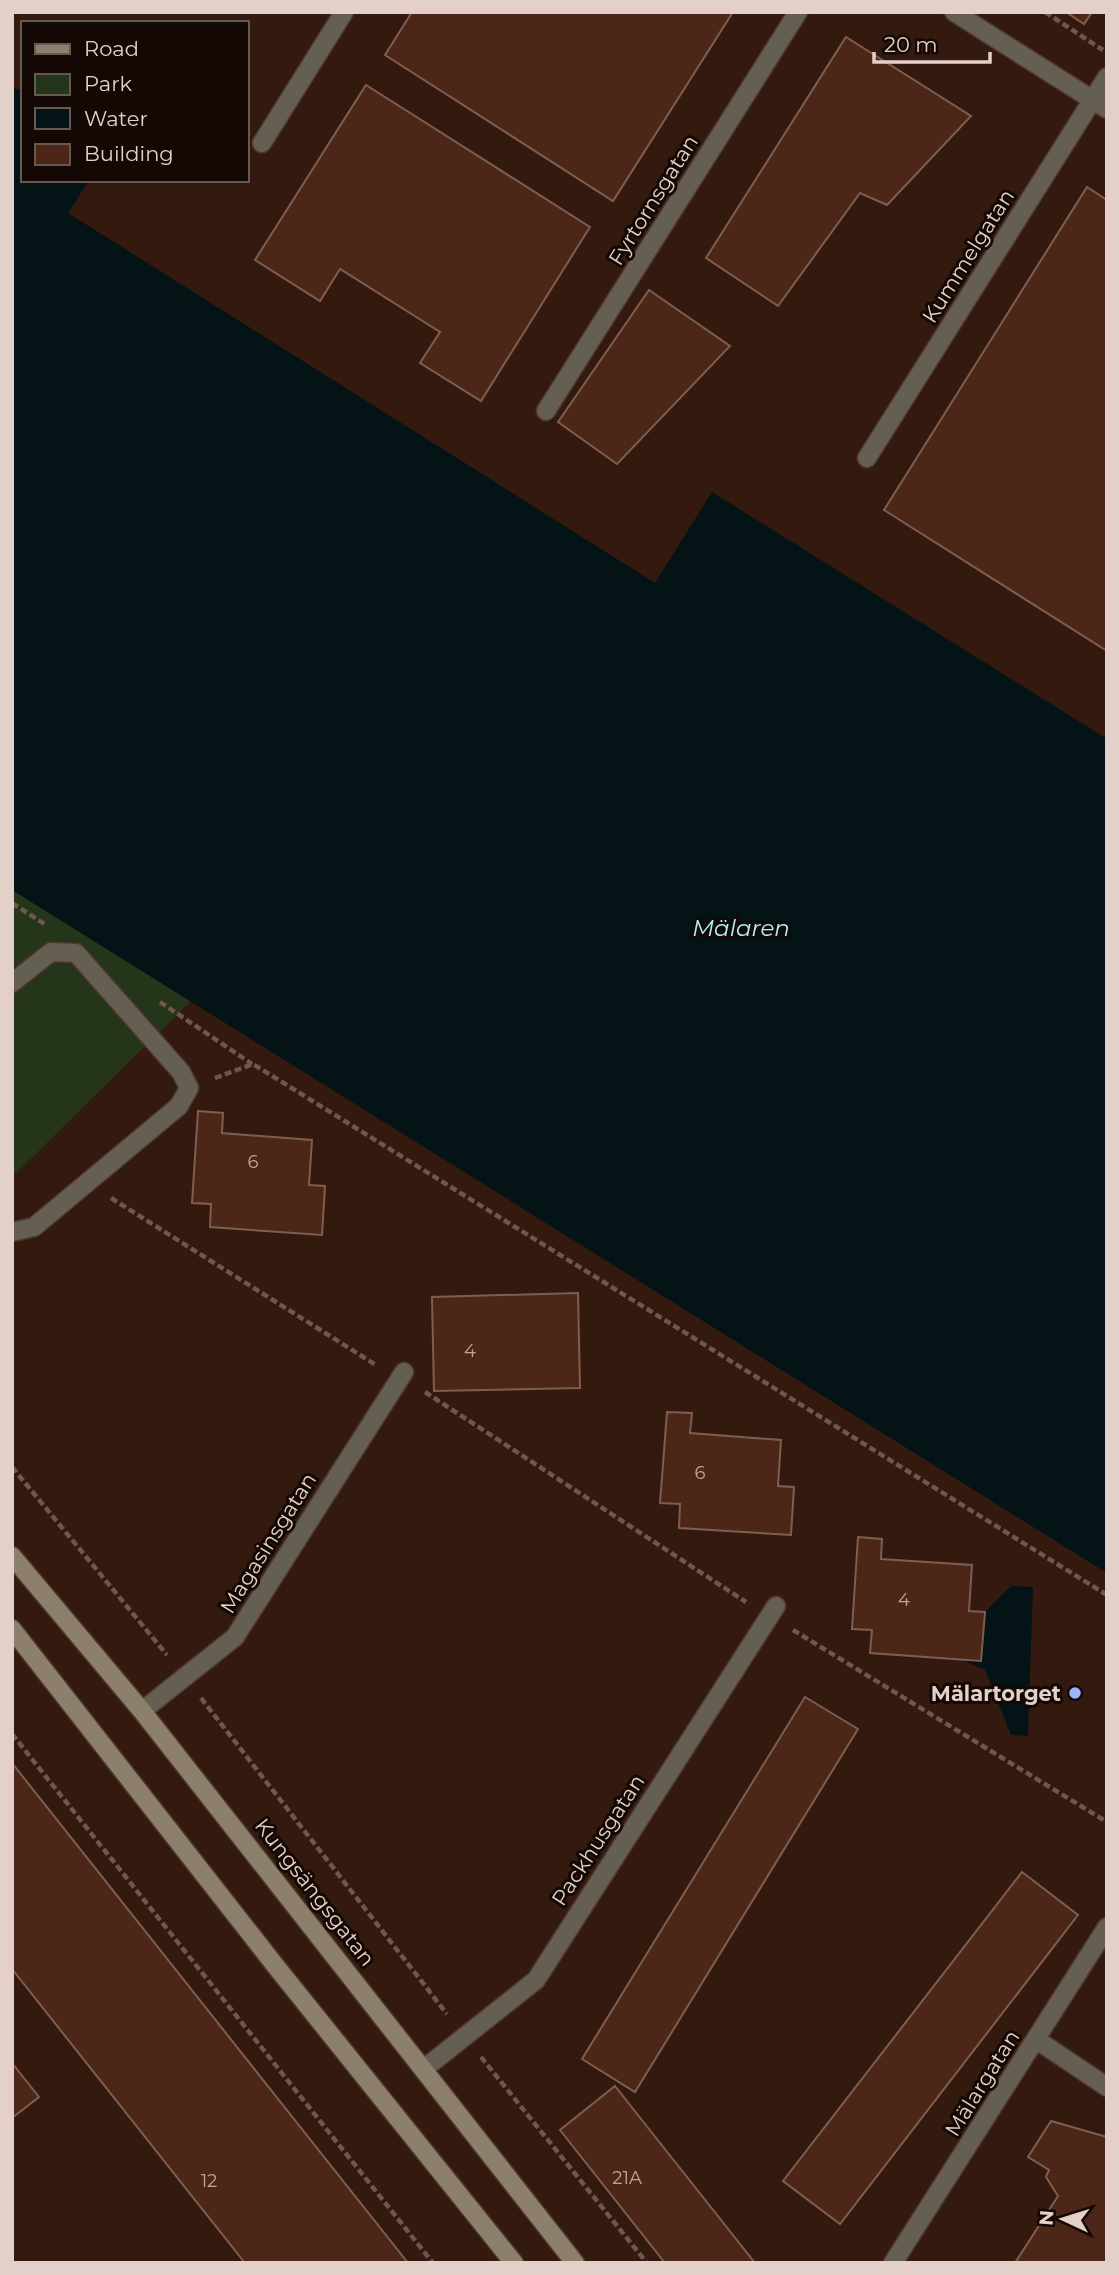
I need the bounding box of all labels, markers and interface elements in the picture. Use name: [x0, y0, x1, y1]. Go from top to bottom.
legend: [21, 21, 248, 182]
scale bar: [874, 21, 990, 65]
text: 20 m: [884, 32, 938, 57]
text: Road: [84, 36, 139, 61]
text: Park: [84, 71, 132, 96]
text: Water: [84, 106, 148, 131]
street label: Fyrtornsgatan: [603, 130, 703, 270]
text: Building: [84, 141, 174, 166]
street label: Kummelgatan: [917, 184, 1019, 328]
water label: Mälaren: [692, 914, 790, 942]
house number: 6: [248, 1151, 259, 1173]
house number: 4: [464, 1340, 476, 1362]
house number: 6: [695, 1462, 706, 1484]
street label: Magasinsgatan: [215, 1468, 321, 1618]
house number: 4: [898, 1589, 910, 1611]
place label: Mälartorget: [931, 1681, 1061, 1706]
marker: Mälartorget: [1067, 1685, 1083, 1701]
street label: Packhusgatan: [546, 1770, 650, 1910]
street label: Kungsängsgatan: [250, 1813, 380, 1971]
street label: Mälargatan: [940, 2025, 1024, 2141]
house number: 21A: [612, 2167, 642, 2189]
house number: 12: [201, 2170, 217, 2192]
north arrow: [1028, 2184, 1098, 2254]
text: N: [1035, 2209, 1059, 2226]

